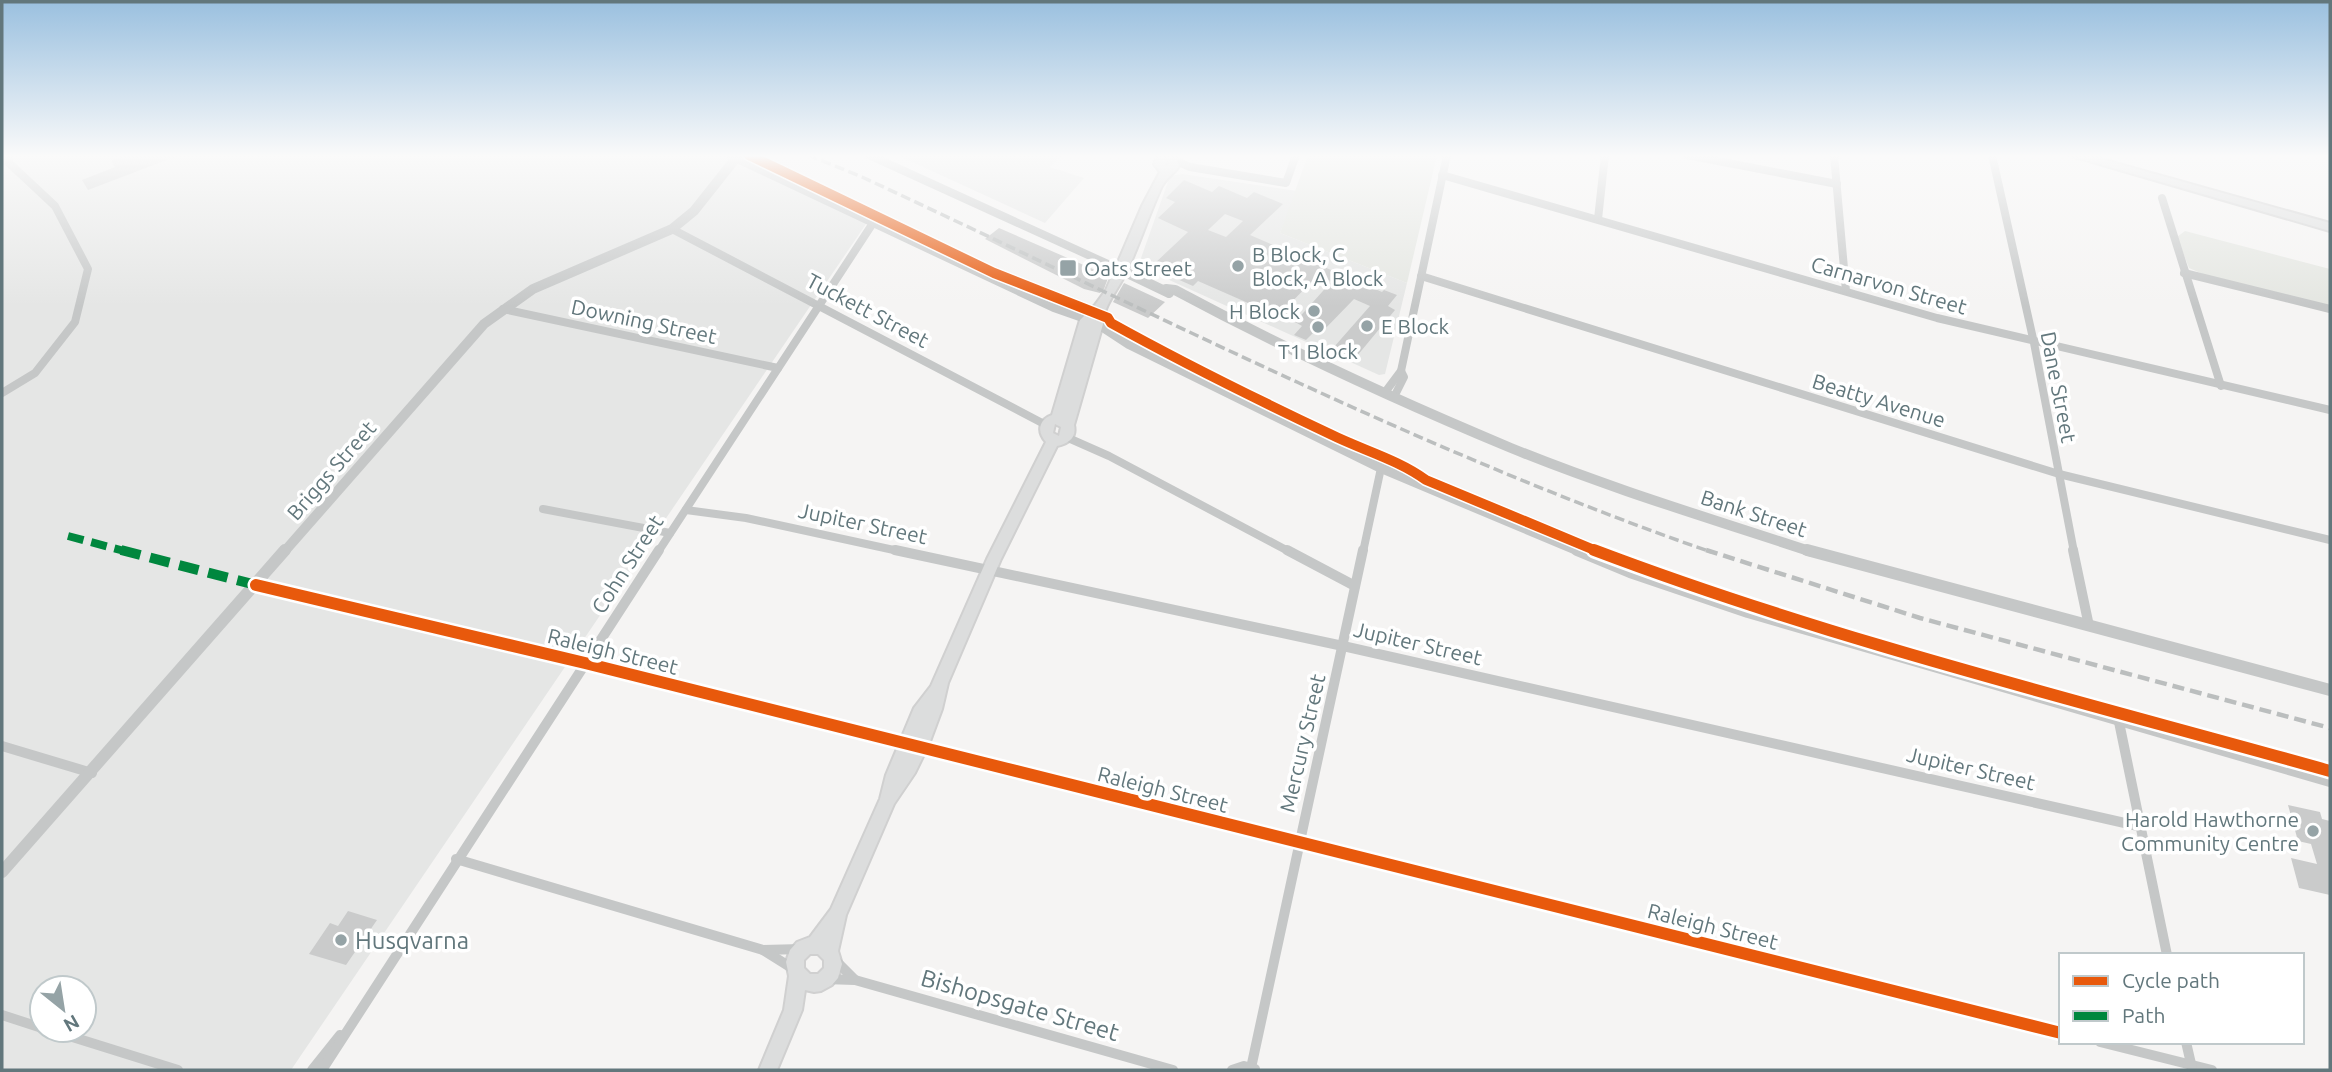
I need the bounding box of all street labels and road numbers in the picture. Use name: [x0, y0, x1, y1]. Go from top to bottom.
street label: Carnarvon Street: [1808, 251, 1970, 319]
street label: Tuckett Street: [803, 268, 933, 352]
street label: Downing Street: [569, 294, 719, 348]
street label: Dane Street: [2036, 329, 2082, 445]
street label: Beatty Avenue: [1810, 368, 1948, 432]
street label: Briggs Street: [282, 416, 380, 524]
street label: Bank Street: [1698, 485, 1810, 541]
street label: Jupiter Street: [796, 498, 930, 548]
street label: Cohn Street: [586, 510, 668, 618]
street label: Jupiter Street: [1352, 617, 1484, 669]
street label: Raleigh Street: [545, 623, 681, 679]
street label: Mercury Street: [1274, 671, 1330, 815]
street label: Jupiter Street: [1905, 742, 2037, 794]
street label: Raleigh Street: [1095, 761, 1231, 817]
street label: Raleigh Street: [1645, 898, 1781, 954]
street label: Bishopsgate Street: [918, 964, 1123, 1046]

